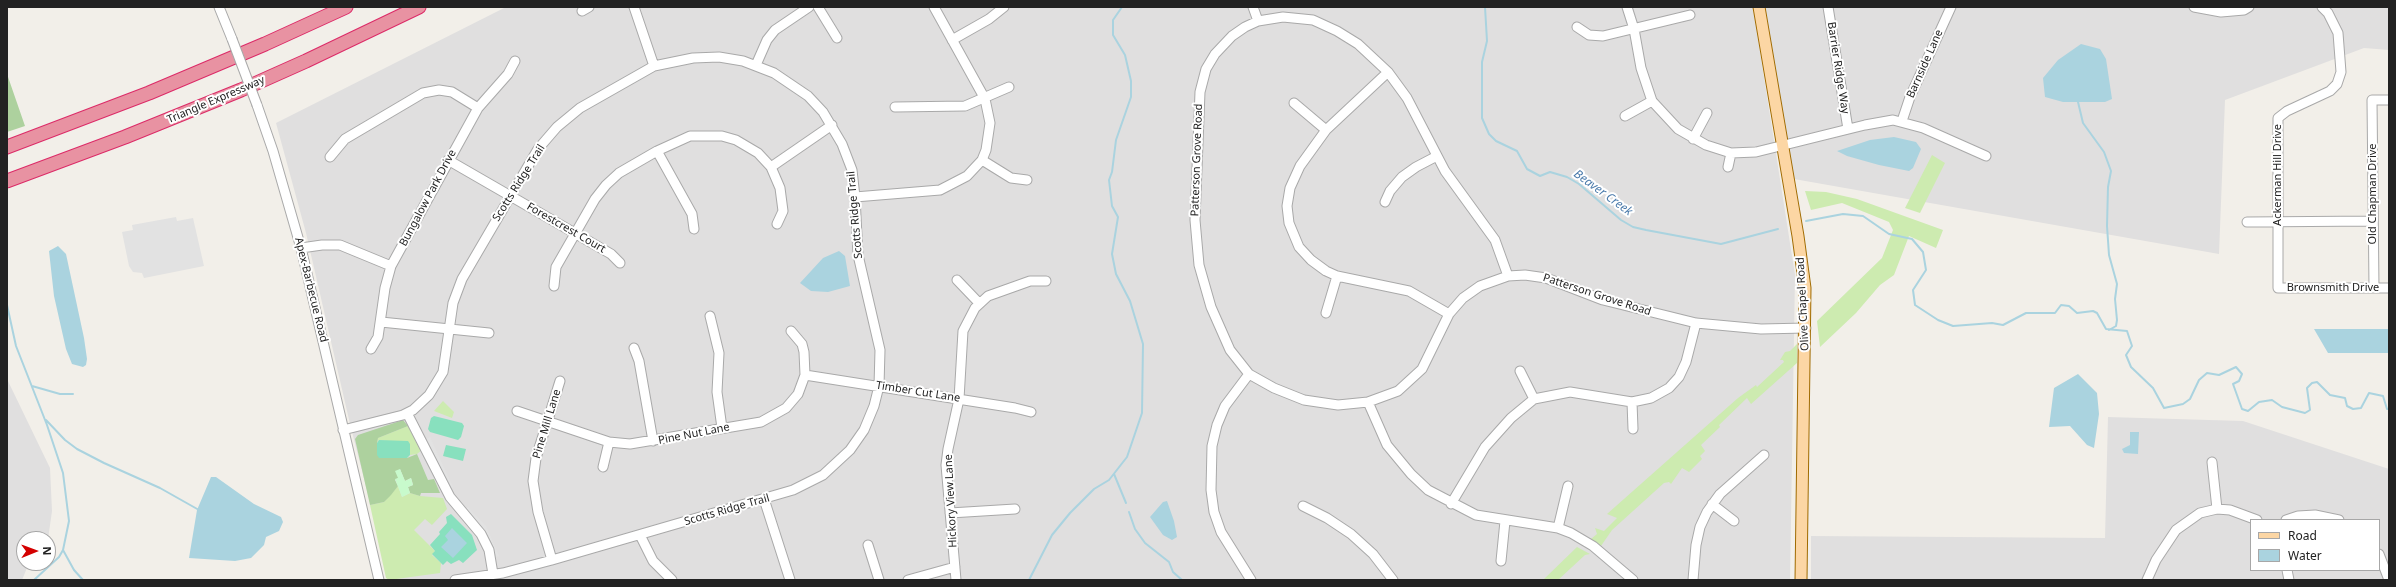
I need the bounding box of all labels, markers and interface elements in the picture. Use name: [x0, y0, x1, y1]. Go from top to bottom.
street label: Barrier Ridge Way: [1824, 21, 1852, 115]
street label: Barnside Lane: [1904, 28, 1946, 100]
street label: Triangle Expressway: [165, 73, 267, 127]
street label: Patterson Grove Road: [1188, 103, 1206, 217]
street label: Ackerman Hill Drive: [2271, 124, 2285, 226]
street label: Scotts Ridge Trail: [490, 142, 548, 224]
street label: Old Chapman Drive: [2366, 143, 2380, 245]
street label: Bungalow Park Drive: [397, 147, 459, 249]
water label: Beaver Creek: [1571, 167, 1635, 219]
street label: Scotts Ridge Trail: [845, 171, 865, 259]
street label: Forestcrest Court: [524, 200, 608, 256]
street label: Apex-Barbecue Road: [292, 236, 330, 344]
street label: Olive Chapel Road: [1794, 257, 1812, 351]
street label: Patterson Grove Road: [1541, 271, 1653, 319]
street label: Brownsmith Drive: [2287, 281, 2379, 295]
street label: Timber Cut Lane: [875, 379, 961, 405]
street label: Pine Mill Lane: [530, 388, 564, 460]
street label: Pine Nut Lane: [657, 421, 731, 447]
street label: Hickory View Lane: [942, 454, 960, 548]
street label: Scotts Ridge Trail: [683, 492, 771, 528]
legend: [2250, 519, 2380, 571]
text: Road: [2288, 527, 2317, 544]
north arrow: [16, 531, 56, 571]
text: N: [40, 546, 55, 555]
text: Water: [2288, 547, 2322, 564]

